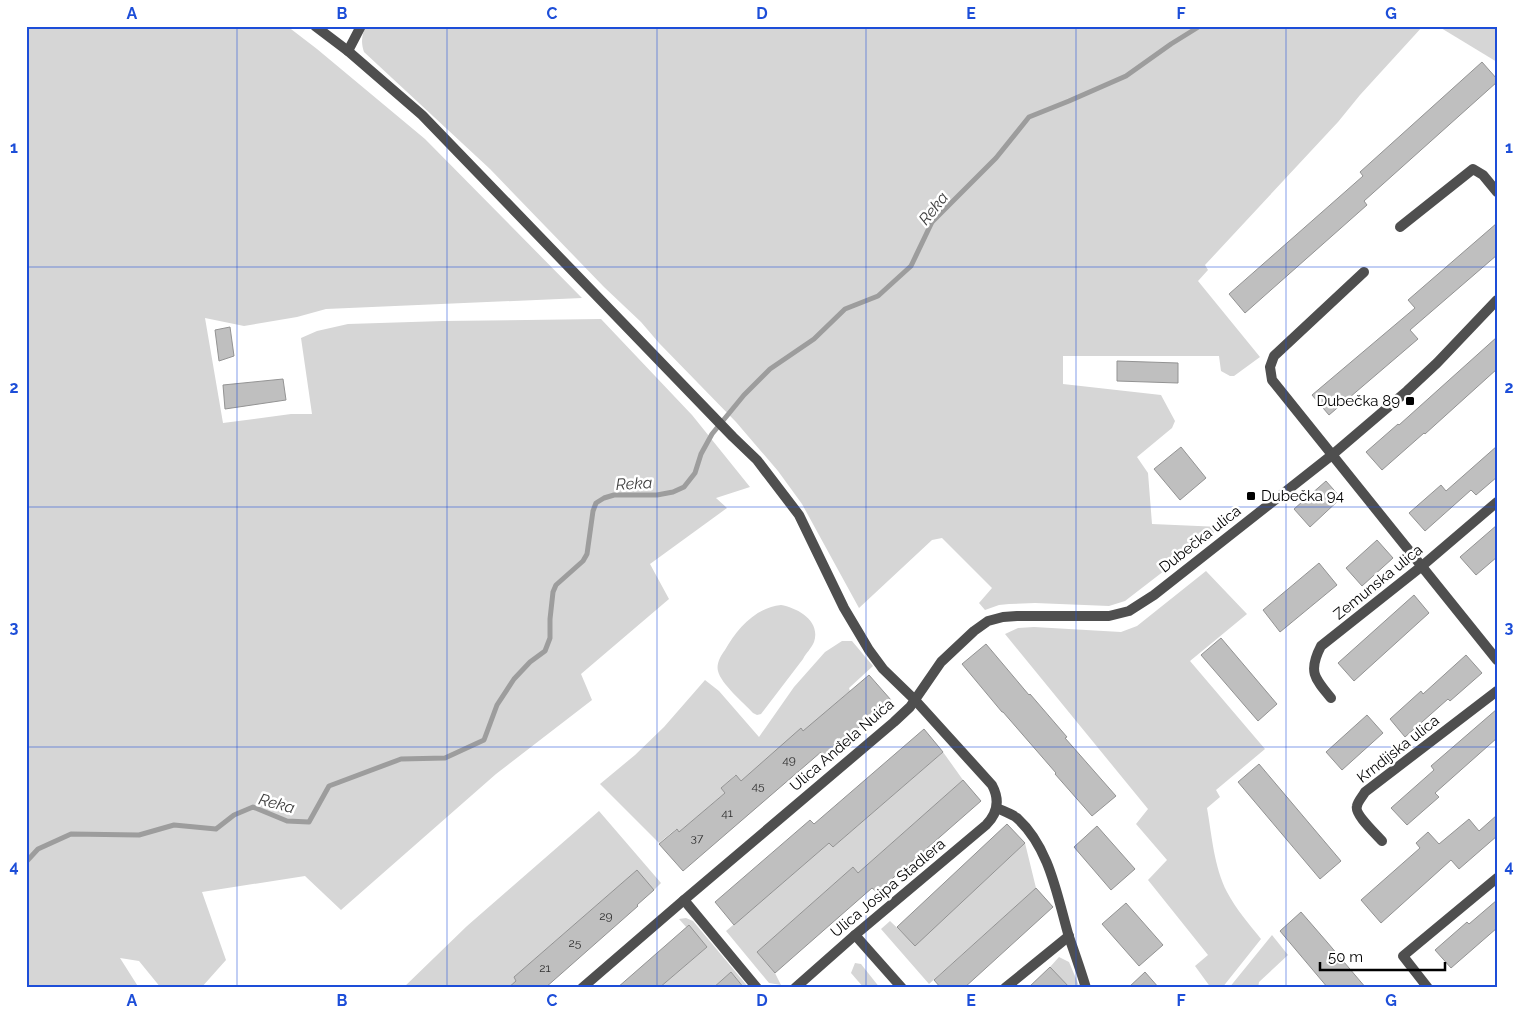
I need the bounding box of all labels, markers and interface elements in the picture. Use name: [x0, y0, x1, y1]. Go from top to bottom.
text: A: [127, 4, 138, 23]
text: B: [337, 4, 348, 23]
text: C: [547, 4, 558, 23]
text: D: [756, 4, 768, 23]
text: E: [966, 4, 976, 23]
text: F: [1176, 4, 1186, 23]
text: G: [1385, 4, 1397, 23]
text: 1: [10, 138, 18, 157]
text: 1: [1505, 138, 1513, 157]
water label: Reka: [915, 188, 953, 228]
text: 2: [9, 378, 19, 397]
text: 2: [1504, 378, 1514, 397]
place label: Dubečka 89: [1316, 392, 1400, 410]
marker: Dubečka 89: [1404, 395, 1416, 407]
water label: Reka: [615, 473, 653, 494]
place label: Dubečka 94: [1261, 487, 1344, 505]
marker: Dubečka 94: [1245, 490, 1257, 502]
street label: Dubečka ulica: [1156, 502, 1244, 576]
street label: Zemunska ulica: [1330, 541, 1426, 623]
text: 3: [10, 618, 19, 637]
text: 3: [1505, 618, 1514, 637]
street label: Ulica Anđela Nuića: [786, 695, 898, 795]
street label: Krndijska ulica: [1353, 711, 1443, 787]
house number: 49: [782, 753, 796, 767]
house number: 45: [751, 779, 765, 793]
water label: Reka: [257, 790, 297, 817]
house number: 41: [721, 806, 733, 820]
house number: 37: [691, 831, 704, 845]
street label: Ulica Josipa Stadlera: [827, 835, 949, 941]
text: 4: [9, 857, 19, 876]
text: 4: [1504, 857, 1514, 876]
house number: 29: [599, 909, 613, 923]
house number: 25: [569, 936, 582, 950]
scale bar: [1320, 939, 1446, 971]
text: 50 m: [1328, 948, 1363, 966]
house number: 21: [539, 961, 551, 975]
text: A: [127, 991, 138, 1010]
text: B: [337, 991, 348, 1010]
text: C: [547, 991, 558, 1010]
text: D: [756, 991, 768, 1010]
text: E: [966, 991, 976, 1010]
text: F: [1176, 991, 1186, 1010]
text: G: [1385, 991, 1397, 1010]

